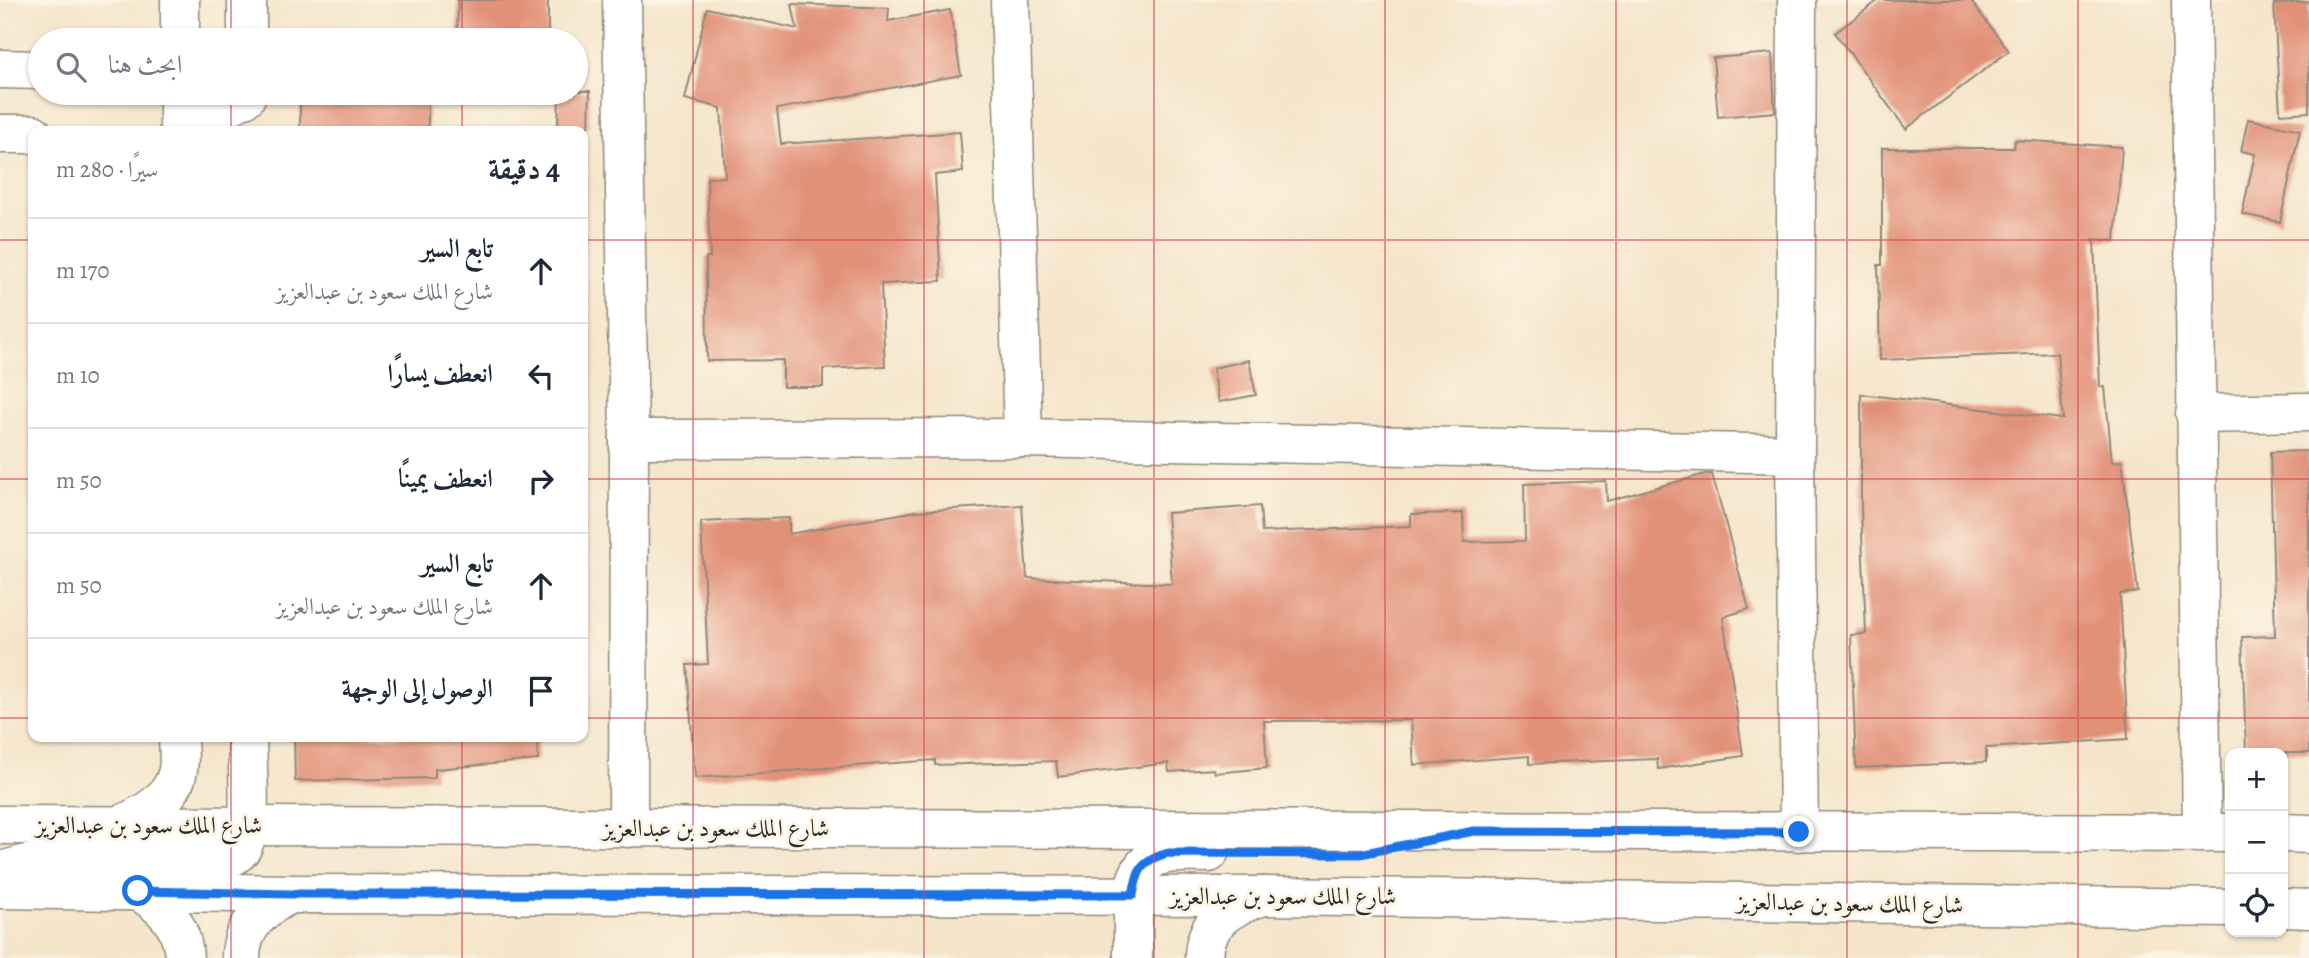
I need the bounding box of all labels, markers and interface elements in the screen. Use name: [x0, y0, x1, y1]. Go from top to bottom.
search box: [28, 28, 588, 105]
text: ابحث هنا: [108, 47, 183, 82]
icon: search: [52, 48, 90, 86]
text: 4 دقيقة: [488, 149, 560, 189]
text: سيرًا · 280 m: [56, 154, 158, 185]
text: تابع السير: [421, 231, 493, 266]
icon: ahead: [522, 252, 560, 290]
text: 170 m: [56, 255, 110, 286]
text: شارع الملك سعود بن عبدالعزيز: [276, 276, 493, 307]
text: انعطف يسارًا: [387, 356, 493, 391]
icon: left: [522, 357, 560, 395]
text: 10 m: [56, 360, 100, 391]
text: انعطف يمينًا: [398, 461, 493, 496]
icon: right: [522, 462, 560, 500]
text: 50 m: [56, 465, 102, 496]
text: تابع السير: [421, 546, 493, 581]
icon: ahead: [522, 567, 560, 605]
text: 50 m: [56, 570, 102, 601]
text: شارع الملك سعود بن عبدالعزيز: [276, 591, 493, 622]
text: الوصول إلى الوجهة: [341, 671, 493, 706]
icon: arrive: [522, 672, 560, 710]
map controls: [2225, 748, 2288, 937]
button: +: [2225, 748, 2288, 811]
street label: شارع الملك سعود بن عبدالعزيز: [33, 809, 262, 845]
button: −: [2225, 811, 2288, 874]
street label: شارع الملك سعود بن عبدالعزيز: [600, 812, 829, 848]
route end: [1783, 816, 1814, 847]
button: locate: [2225, 874, 2288, 937]
route start: [122, 875, 153, 906]
street label: شارع الملك سعود بن عبدالعزيز: [1167, 880, 1396, 916]
street label: شارع الملك سعود بن عبدالعزيز: [1733, 885, 1964, 925]

